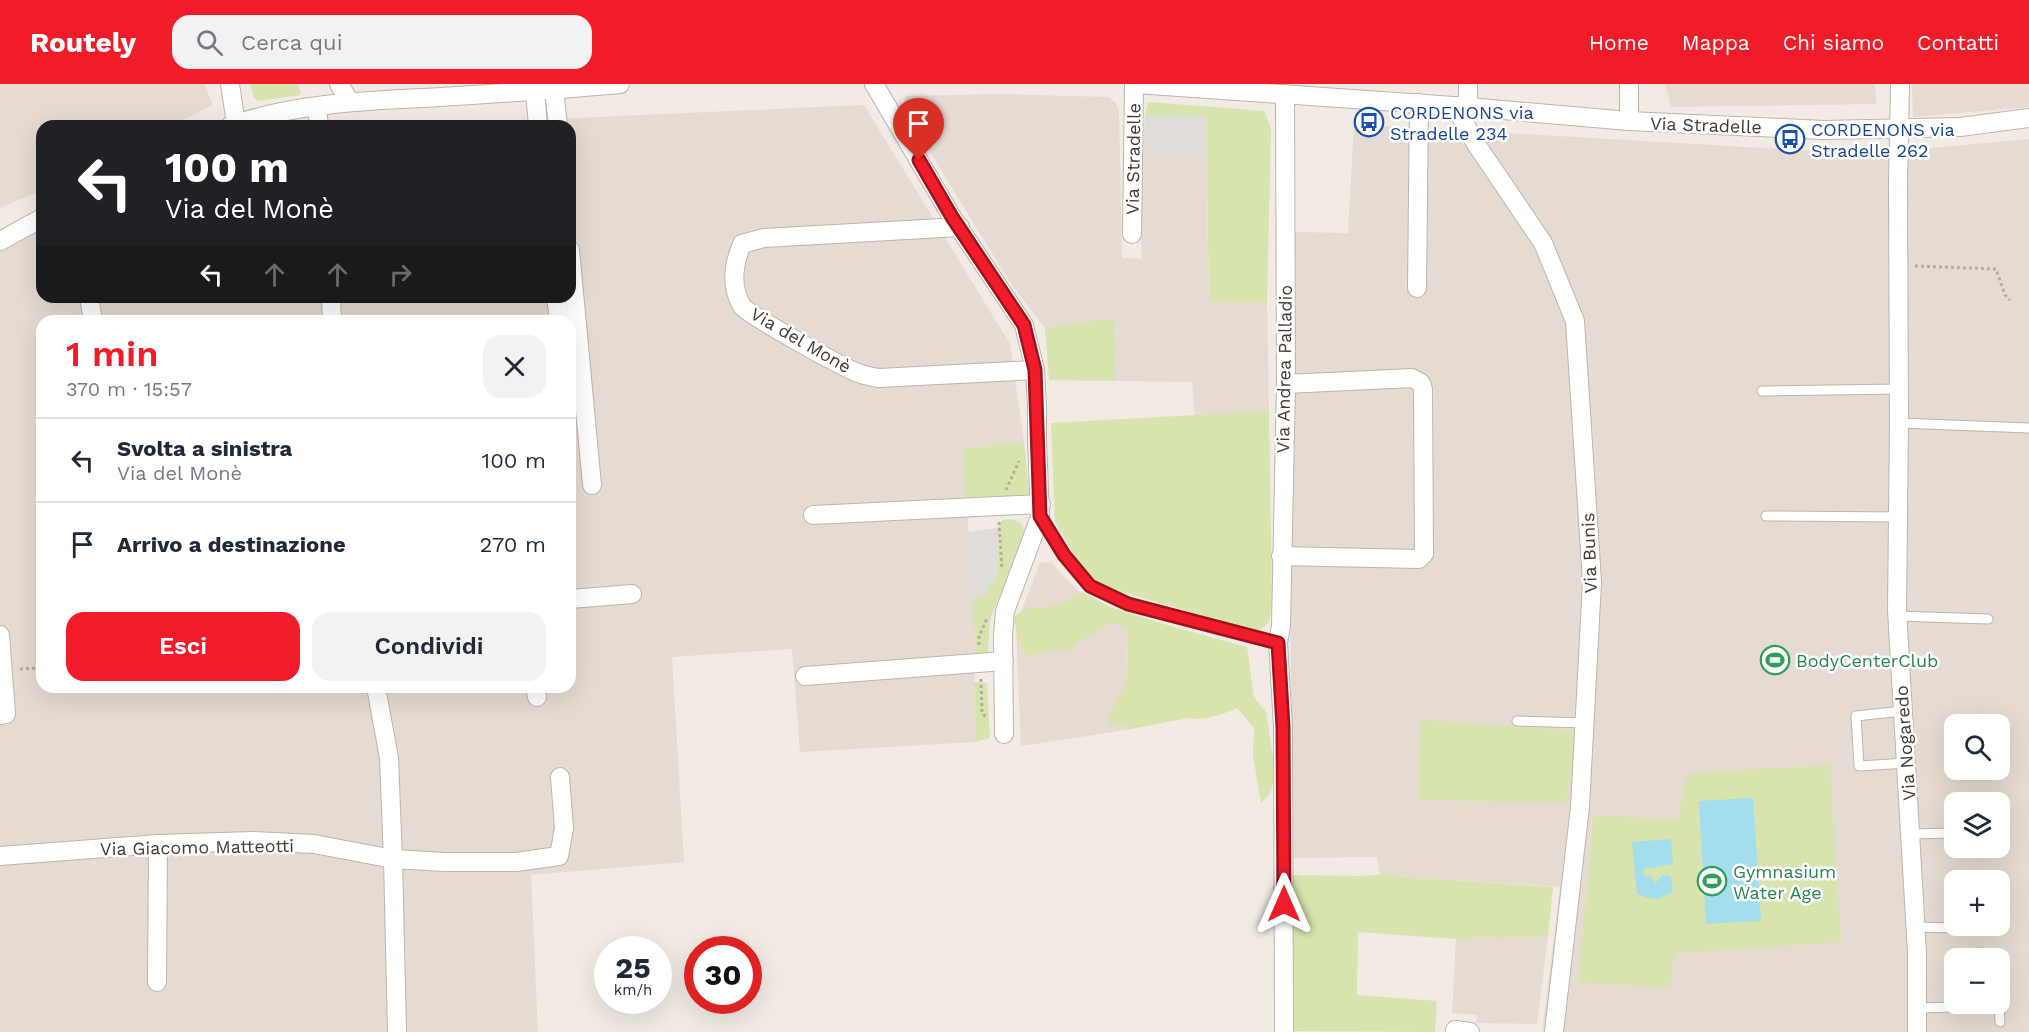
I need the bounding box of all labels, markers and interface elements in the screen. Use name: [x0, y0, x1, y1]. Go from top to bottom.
search box: [172, 15, 592, 69]
text: Routely: [30, 26, 136, 59]
icon: search: [193, 26, 226, 59]
text: Cerca qui: [241, 30, 343, 55]
text: Home: [1589, 30, 1649, 55]
text: Mappa: [1682, 30, 1750, 55]
text: Chi siamo: [1783, 30, 1884, 55]
text: Contatti: [1917, 30, 1999, 55]
pin: [893, 98, 944, 160]
place label: CORDENONS via Stradelle 234: [1390, 102, 1534, 144]
street label: Via Stradelle: [1122, 103, 1144, 215]
bus stop icon: CORDENONS via Stradelle 234: [1353, 106, 1385, 138]
icon: arrive: [902, 107, 935, 140]
street label: Via Stradelle: [1650, 113, 1762, 137]
place label: CORDENONS via Stradelle 262: [1811, 119, 1955, 161]
bus stop icon: CORDENONS via Stradelle 262: [1774, 123, 1806, 155]
text: 100 m: [165, 143, 289, 192]
icon: left: [66, 144, 144, 222]
text: Via del Monè: [165, 193, 334, 225]
icon: left: [195, 258, 228, 291]
icon: ahead: [258, 258, 291, 291]
icon: ahead: [321, 258, 354, 291]
icon: right: [384, 258, 417, 291]
street label: Via Andrea Palladio: [1272, 285, 1296, 453]
street label: Via del Monè: [747, 303, 855, 377]
text: 1 min: [66, 333, 158, 375]
button: close: [483, 335, 546, 398]
text: 370 m · 15:57: [66, 377, 192, 401]
text: Svolta a sinistra: [117, 436, 292, 461]
icon: left: [66, 444, 99, 477]
text: 100 m: [482, 448, 546, 473]
text: Via del Monè: [117, 461, 242, 485]
street label: Via Bunis: [1577, 512, 1601, 594]
icon: arrive: [66, 528, 99, 561]
text: Arrivo a destinazione: [117, 532, 346, 557]
text: 270 m: [480, 532, 546, 557]
button: Esci: [66, 612, 300, 681]
button: Condividi: [312, 612, 546, 681]
sports icon: BodyCenterClub: [1759, 644, 1791, 676]
place label: BodyCenterClub: [1796, 650, 1938, 671]
street label: Via Nogaredo: [1890, 685, 1920, 801]
map controls: [1944, 714, 2010, 1014]
button: search: [1944, 714, 2010, 780]
button: layers: [1944, 792, 2010, 858]
street label: Via Giacomo Matteotti: [100, 835, 294, 859]
place label: Gymnasium Water Age: [1733, 861, 1836, 903]
sports icon: Gymnasium Water Age: [1696, 865, 1728, 897]
button: +: [1944, 870, 2010, 936]
position arrow: [1252, 872, 1316, 936]
speed limit sign: 30: [684, 936, 762, 1014]
button: −: [1944, 948, 2010, 1014]
text: 25: [615, 950, 651, 985]
text: km/h: [614, 981, 652, 999]

